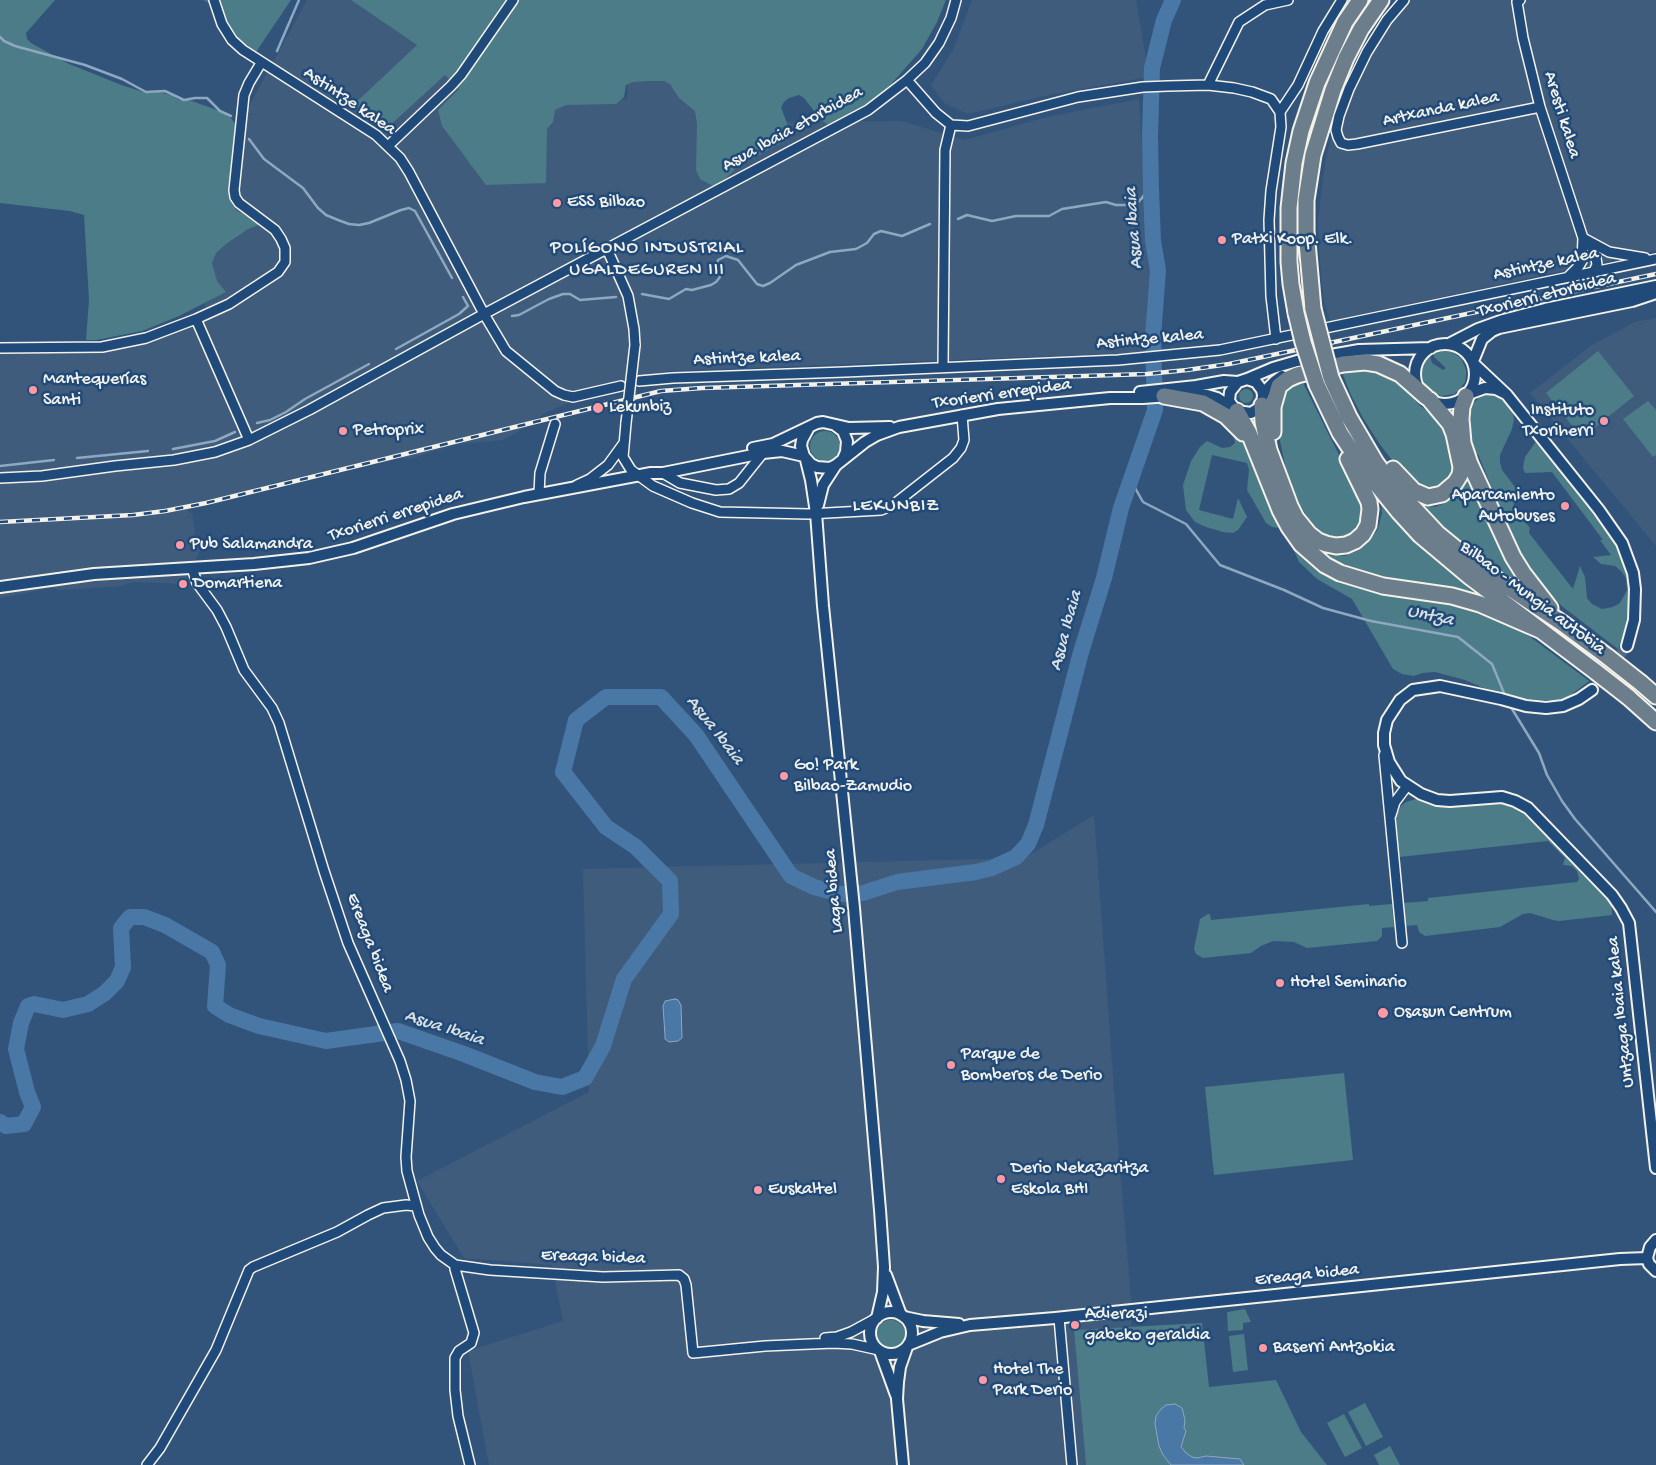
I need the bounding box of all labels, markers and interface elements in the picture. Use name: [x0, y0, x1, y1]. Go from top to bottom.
street label: Astintze kalea: [299, 63, 399, 141]
street label: Aresti kalea: [1538, 69, 1584, 161]
street label: Asua Ibaia etorbidea: [719, 82, 867, 178]
street label: Artxanda kalea: [1381, 87, 1501, 133]
water label: Asua Ibaia: [1121, 186, 1149, 270]
place label: ESS Bilbao: [567, 192, 645, 214]
marker: ESS Bilbao: [551, 197, 563, 209]
place label: Patxi Koop. Elk.: [1232, 229, 1353, 251]
marker: Patxi Koop. Elk.: [1216, 234, 1228, 246]
district label: POLÍGONO INDUSTRIAL UGALDEGUREN III: [548, 238, 746, 282]
street label: Astintze kalea: [1491, 243, 1601, 287]
street label: Txorierri etorbidea: [1476, 268, 1618, 324]
street label: Astintze kalea: [1096, 325, 1204, 355]
street label: Astintze kalea: [693, 346, 801, 372]
place label: Mantequerías Santi: [43, 369, 146, 412]
street label: Txorierri errepidea: [931, 375, 1073, 415]
marker: Mantequerías Santi: [27, 384, 39, 396]
place label: Lekunbiz: [609, 397, 671, 419]
place label: Instituto Txoriherri: [1522, 400, 1594, 442]
marker: Lekunbiz: [591, 401, 605, 415]
marker: Instituto Txoriherri: [1598, 415, 1610, 427]
place label: Petroprix: [353, 420, 424, 442]
marker: Petroprix: [337, 425, 349, 437]
street label: Txorierri errepidea: [326, 484, 466, 548]
place label: Aparcamiento Autobuses: [1452, 485, 1555, 528]
district label: LEKUNBIZ: [851, 496, 941, 518]
marker: Aparcamiento Autobuses: [1559, 500, 1571, 512]
place label: Pub Salamandra: [190, 534, 313, 556]
street label: Bilbao - Mungia autobia: [1455, 537, 1609, 661]
marker: Pub Salamandra: [174, 539, 186, 551]
place label: Domartiena: [193, 573, 282, 595]
marker: Domartiena: [177, 578, 189, 590]
water label: Asua Ibaia: [1045, 588, 1089, 674]
water label: Untza: [1405, 601, 1455, 633]
water label: Asua Ibaia: [680, 692, 748, 770]
place label: Go! Park Bilbao-Zamudio: [794, 755, 912, 798]
marker: Go! Park Bilbao-Zamudio: [778, 770, 790, 782]
street label: Laga bidea: [821, 848, 849, 934]
street label: Ereaga bidea: [340, 890, 398, 996]
street label: Untzaga Ibaia kalea: [1603, 935, 1641, 1089]
place label: Hotel Seminario: [1290, 972, 1407, 994]
marker: Hotel Seminario: [1274, 977, 1286, 989]
place label: Osasun Centrum: [1394, 1002, 1512, 1024]
water label: Asua Ibaia: [401, 1005, 487, 1053]
marker: Osasun Centrum: [1376, 1006, 1390, 1020]
place label: Parque de Bomberos de Derio: [961, 1044, 1102, 1086]
marker: Parque de Bomberos de Derio: [945, 1059, 957, 1071]
place label: Derio Nekazaritza Eskola BHI: [1011, 1158, 1148, 1200]
marker: Derio Nekazaritza Eskola BHI: [995, 1173, 1007, 1185]
place label: Euskaltel: [768, 1179, 837, 1201]
marker: Euskaltel: [752, 1184, 764, 1196]
street label: Ereaga bidea: [540, 1245, 646, 1271]
street label: Ereaga bidea: [1254, 1260, 1360, 1292]
place label: Adierazi gabeko geraldia: [1085, 1304, 1210, 1346]
marker: Adierazi gabeko geraldia: [1069, 1319, 1081, 1331]
place label: Baserri Antzokia: [1273, 1337, 1395, 1359]
marker: Baserri Antzokia: [1257, 1342, 1269, 1354]
place label: Hotel The Park Derio: [993, 1359, 1072, 1402]
marker: Hotel The Park Derio: [977, 1374, 989, 1386]

